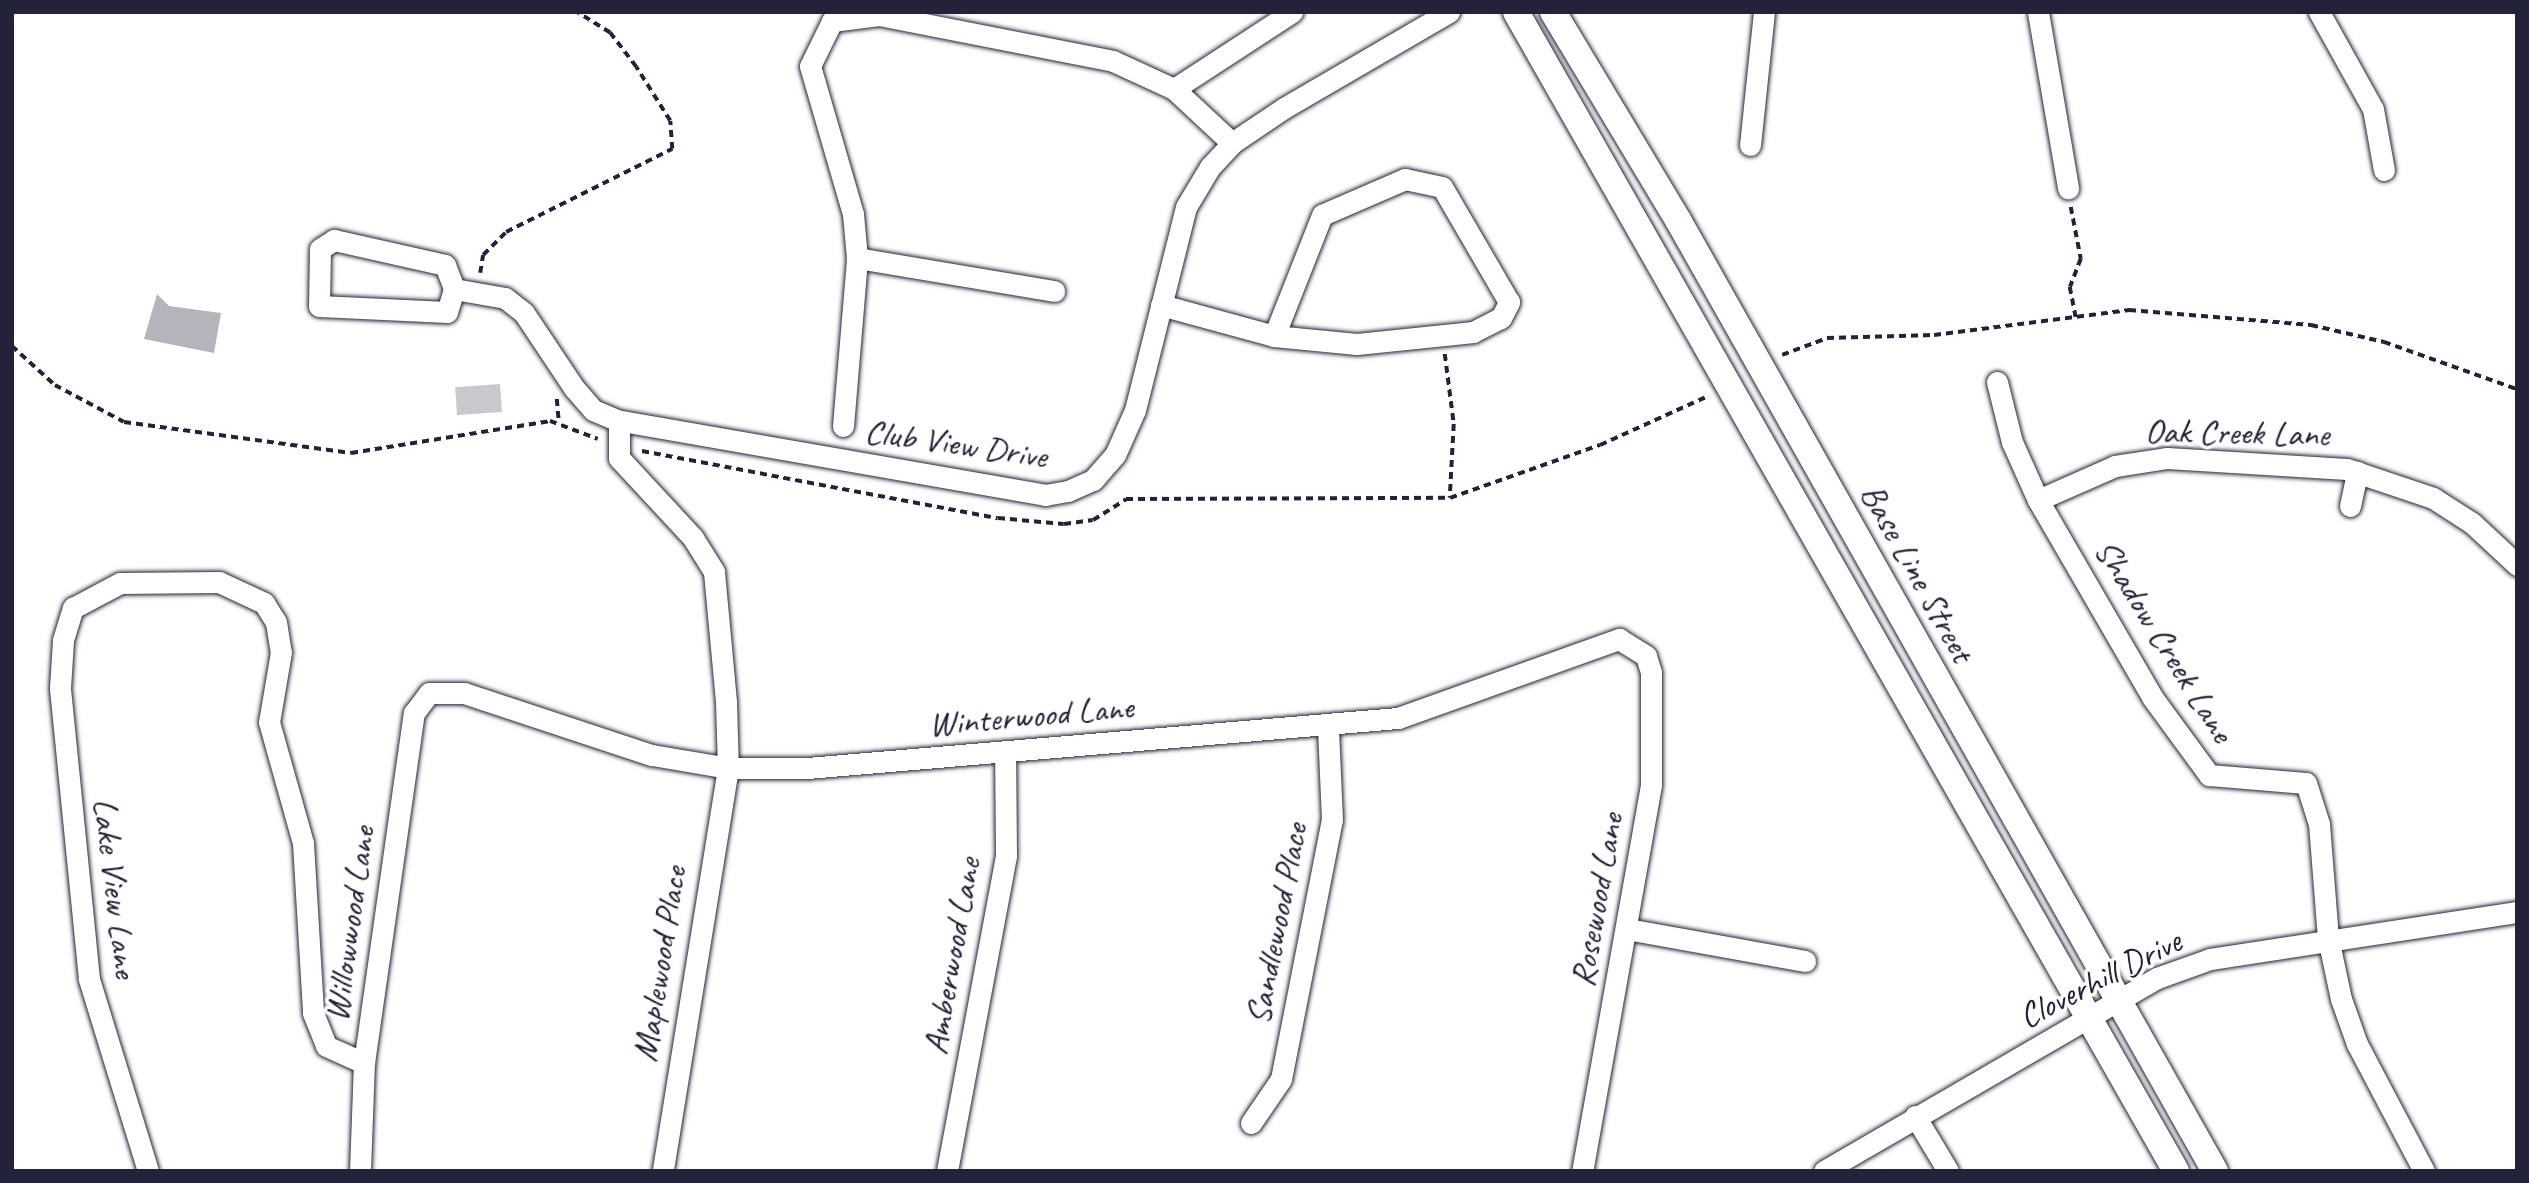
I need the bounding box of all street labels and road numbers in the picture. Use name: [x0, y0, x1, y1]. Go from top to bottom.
street label: Club View Drive: [862, 410, 1050, 478]
street label: Oak Creek Lane: [2144, 410, 2330, 456]
street label: Base Line Street: [1850, 476, 1984, 670]
street label: Shadow Creek Lane: [2085, 531, 2243, 751]
street label: Winterwood Lane: [926, 686, 1136, 746]
street label: Lake View Lane: [83, 795, 147, 981]
street label: Rosewood Lane: [1561, 809, 1633, 991]
street label: Sandlewood Place: [1237, 819, 1317, 1029]
street label: Willowwood Lane: [315, 823, 385, 1025]
street label: Amberwood Lane: [914, 854, 990, 1058]
street label: Maplewood Place: [624, 863, 696, 1065]
street label: Cloverhill Drive: [2012, 920, 2188, 1038]

